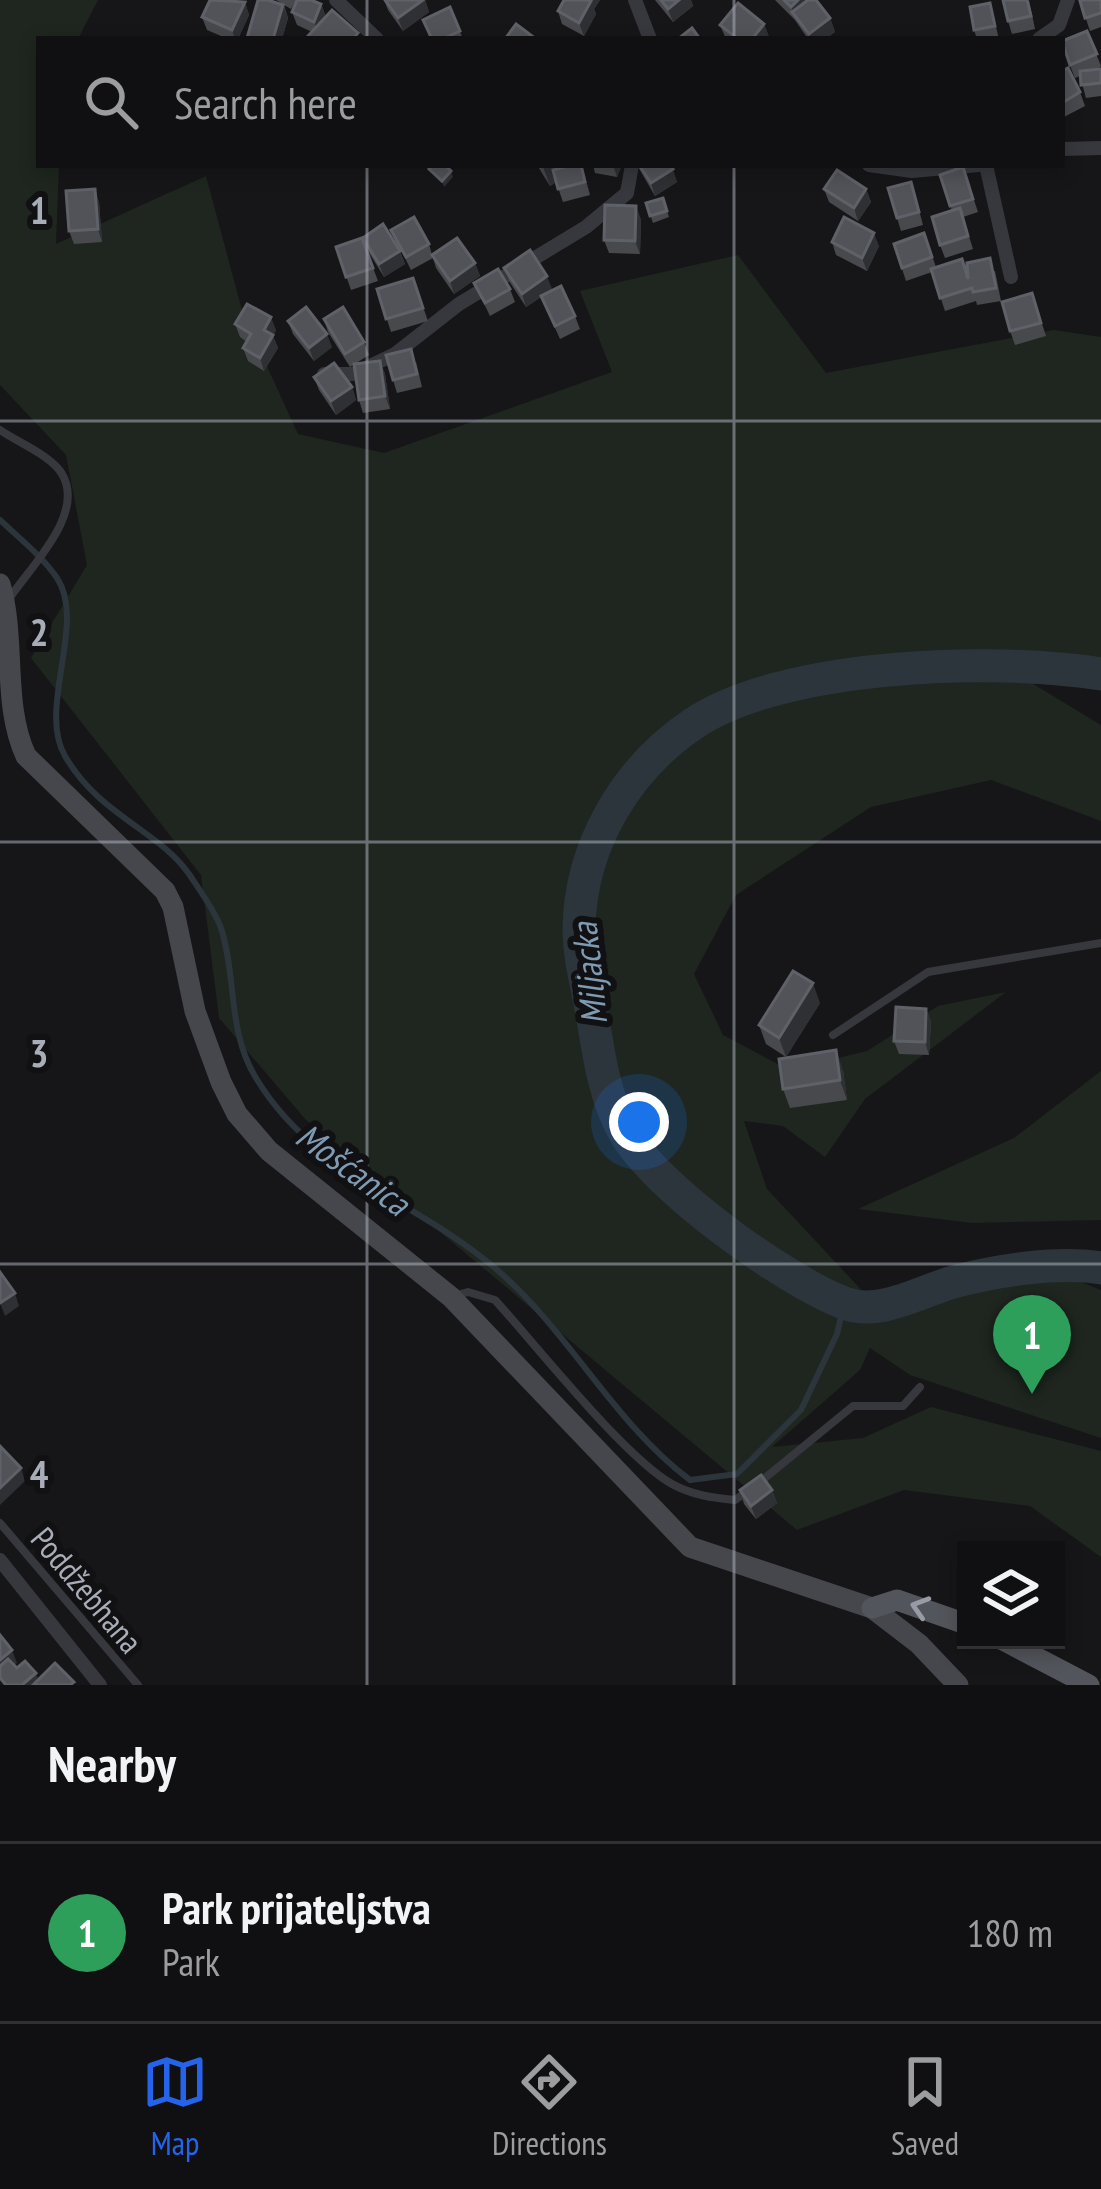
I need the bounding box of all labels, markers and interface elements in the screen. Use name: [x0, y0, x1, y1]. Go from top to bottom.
search box: [36, 36, 1065, 168]
icon: search: [78, 69, 144, 135]
text: Search here: [174, 73, 357, 131]
text: 1: [30, 184, 48, 235]
text: 2: [30, 606, 48, 657]
water label: Miljacka: [560, 919, 617, 1027]
text: 3: [30, 1027, 48, 1078]
your location: [609, 1092, 669, 1152]
water label: Mošćanica: [287, 1112, 420, 1226]
pin: 1: [993, 1295, 1071, 1394]
text: 4: [30, 1448, 49, 1499]
street label: Poddžebhana: [22, 1518, 153, 1662]
map controls: [957, 1541, 1065, 1649]
button: layers: [957, 1541, 1065, 1649]
one-way arrow: [910, 1597, 931, 1622]
text: Nearby: [48, 1730, 176, 1796]
text: Park prijateljstva: [162, 1878, 431, 1936]
text: 1: [78, 1907, 96, 1958]
text: 180 m: [967, 1907, 1053, 1958]
text: Park: [162, 1936, 220, 1987]
tab: Map: [142, 2049, 208, 2164]
tab: Directions: [492, 2049, 607, 2164]
tab: Saved: [891, 2049, 959, 2164]

